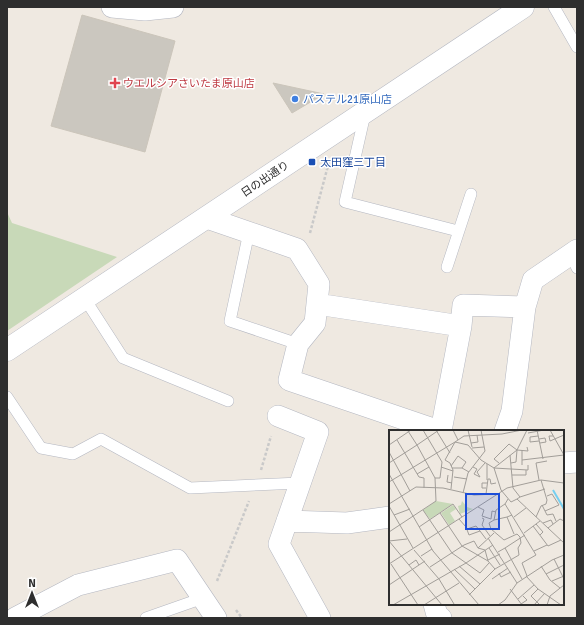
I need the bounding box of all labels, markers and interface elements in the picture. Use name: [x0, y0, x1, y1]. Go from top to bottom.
place label: ウエルシアさいたま原山店: [123, 77, 255, 90]
marker: ウエルシアさいたま原山店: [110, 78, 120, 88]
place label: パステル21原山店: [303, 93, 392, 106]
marker: パステル21原山店: [290, 94, 300, 104]
place label: 太田窪三丁目: [320, 156, 386, 169]
marker: 太田窪三丁目: [307, 157, 317, 167]
street label: 日の出通り: [239, 158, 291, 200]
inset map: [389, 430, 564, 605]
north arrow: [12, 573, 52, 613]
text: N: [28, 577, 36, 590]

